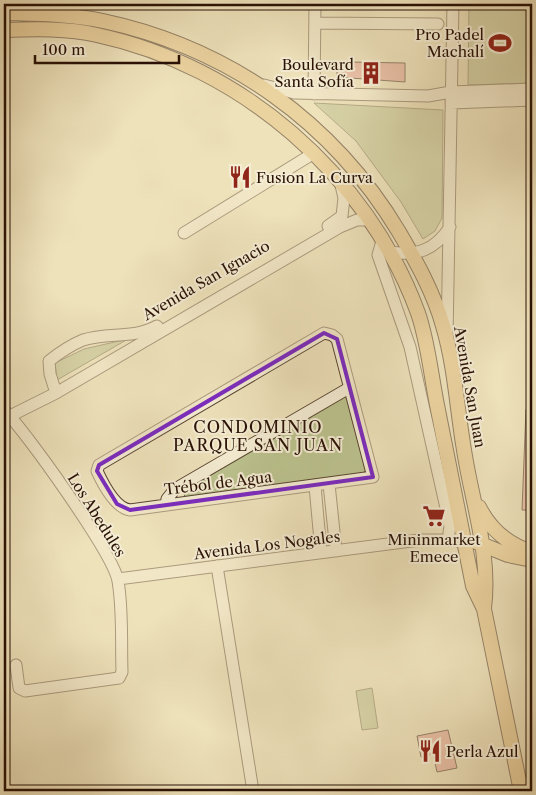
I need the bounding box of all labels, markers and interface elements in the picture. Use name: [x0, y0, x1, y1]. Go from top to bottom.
place label: Pro Padel Machalí: [415, 25, 485, 61]
sports icon: Pro Padel Machalí: [487, 30, 513, 56]
scale bar: [35, 32, 179, 64]
text: 100 m: [42, 40, 85, 59]
place label: Boulevard Santa Sofía: [275, 55, 354, 91]
building icon: Boulevard Santa Sofía: [358, 60, 384, 86]
restaurant icon: Fusion La Curva: [227, 164, 253, 190]
place label: Fusion La Curva: [256, 168, 373, 187]
street label: Avenida San Ignacio: [138, 236, 273, 325]
street label: Avenida San Juan: [450, 324, 490, 450]
district label: CONDOMINIO PARQUE SAN JUAN: [173, 417, 343, 455]
street label: Trébol de Agua: [163, 467, 273, 499]
street label: Los Abedules: [64, 470, 130, 560]
supermarket icon: Mininmarket Emece: [421, 503, 447, 529]
street label: Avenida Los Nogales: [192, 527, 341, 564]
place label: Mininmarket Emece: [387, 530, 481, 566]
restaurant icon: Perla Azul: [417, 738, 443, 764]
place label: Perla Azul: [446, 742, 519, 761]

